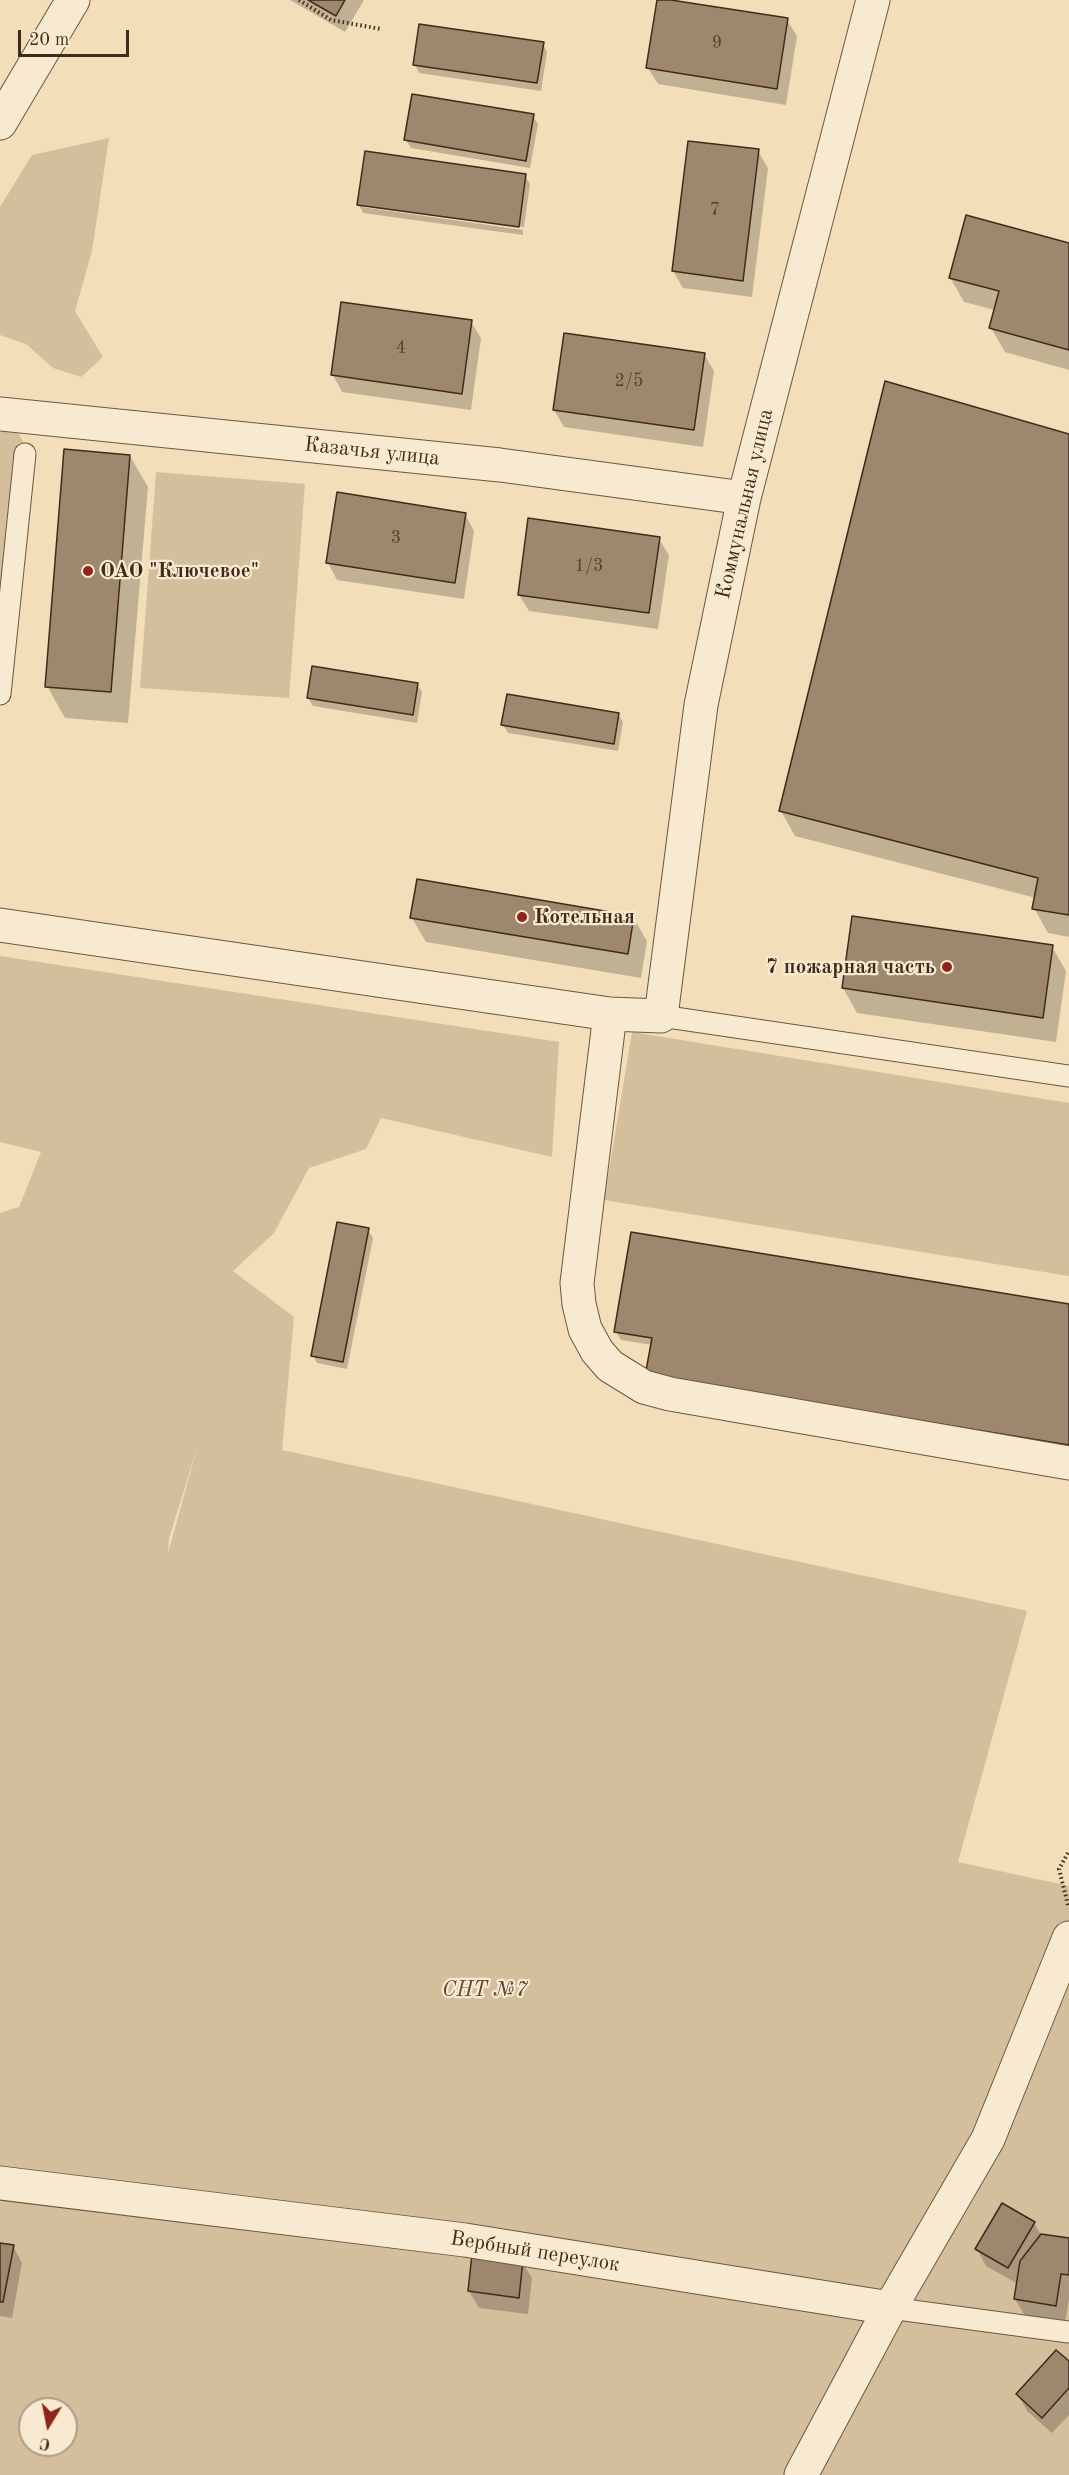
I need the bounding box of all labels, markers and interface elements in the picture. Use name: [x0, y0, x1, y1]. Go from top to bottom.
scale bar: [21, 18, 132, 56]
text: 20 m: [29, 31, 69, 49]
house number: 9: [712, 32, 722, 54]
house number: 7: [710, 199, 720, 221]
house number: 4: [396, 337, 406, 359]
house number: 2/5: [615, 370, 643, 392]
street label: Коммунальная улица: [711, 406, 779, 602]
street label: Казачья улица: [303, 432, 441, 472]
house number: 3: [391, 527, 401, 549]
house number: 1/3: [575, 555, 603, 577]
place label: ОАО "Ключевое": [100, 558, 259, 584]
marker: ОАО "Ключевое": [81, 564, 95, 578]
place label: Котельная: [534, 904, 635, 930]
marker: Котельная: [515, 910, 529, 924]
place label: 7 пожарная часть: [766, 954, 935, 980]
marker: 7 пожарная часть: [940, 960, 954, 974]
park label: СНТ №7: [442, 1977, 528, 2003]
street label: Вербный переулок: [448, 2226, 622, 2278]
north arrow: [18, 2397, 78, 2457]
text: С: [39, 2434, 52, 2452]

